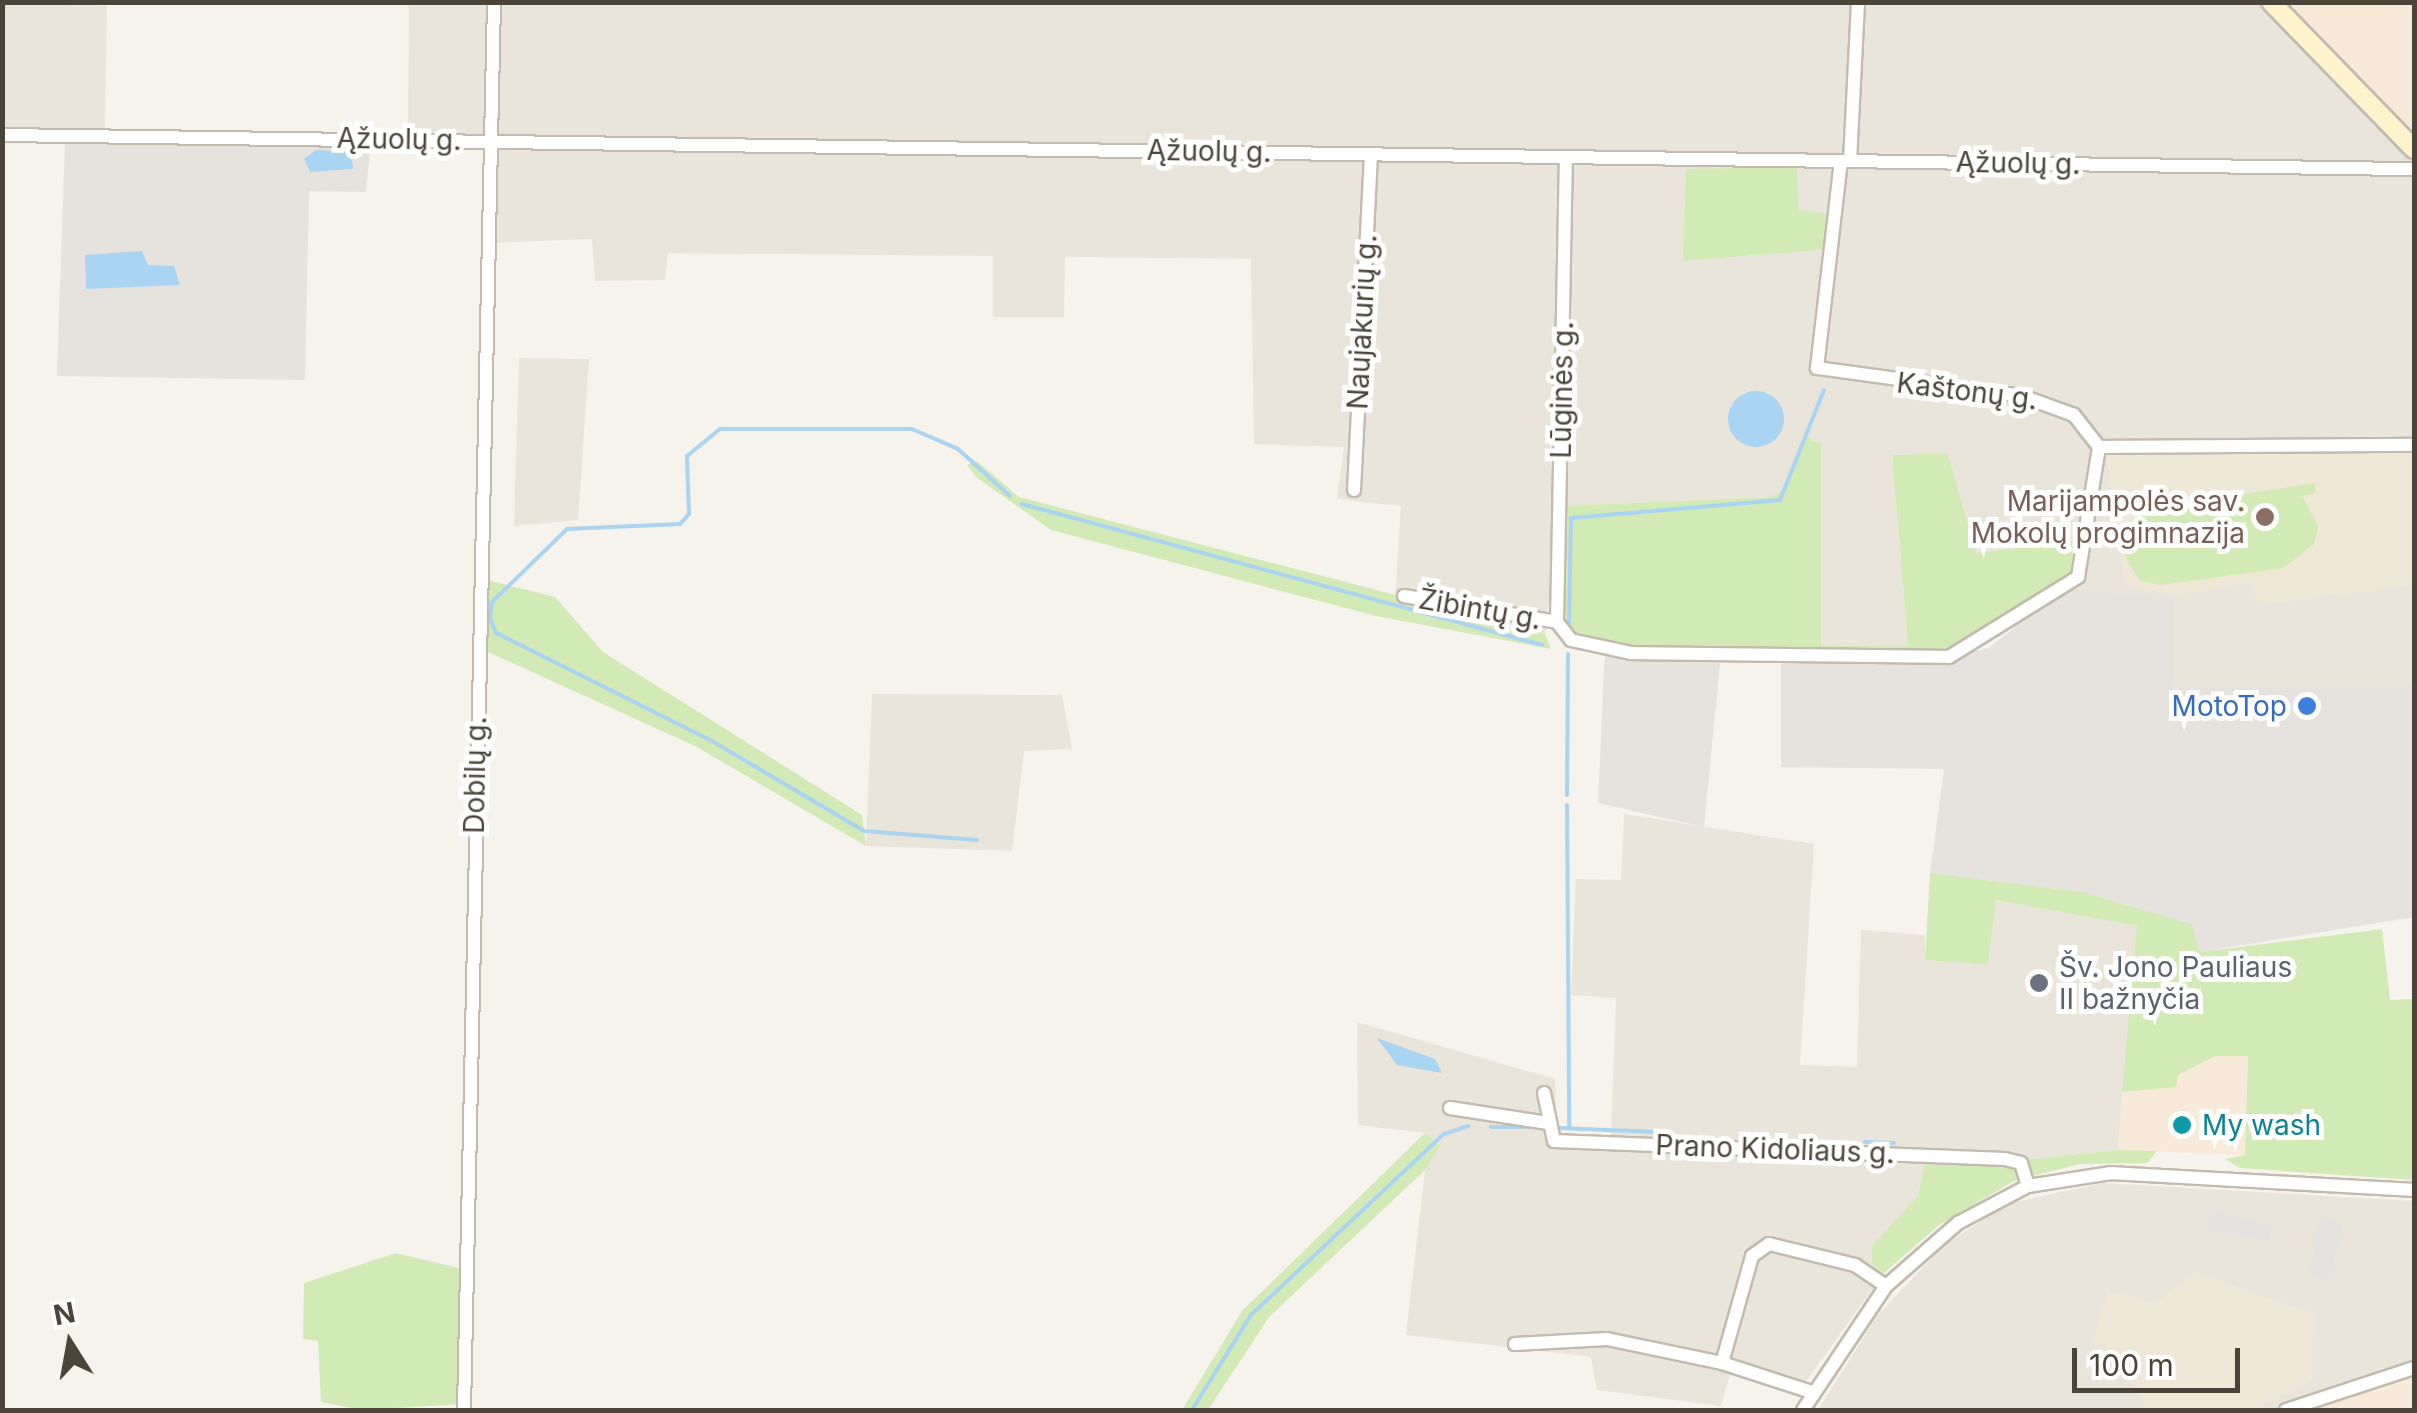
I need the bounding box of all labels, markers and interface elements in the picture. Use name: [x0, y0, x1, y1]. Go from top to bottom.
street label: Ąžuolų g.: [336, 121, 462, 157]
street label: Ąžuolų g.: [1146, 133, 1272, 169]
street label: Ąžuolų g.: [1955, 145, 2081, 181]
street label: Naujakurių g.: [1341, 234, 1383, 410]
street label: Lūginės g.: [1544, 321, 1580, 459]
street label: Kaštonų g.: [1895, 366, 2039, 416]
place label: Marijampolės sav. Mokolų progimnazija: [1971, 484, 2245, 550]
marker: Marijampolės sav. Mokolų progimnazija: [2254, 506, 2276, 528]
street label: Žibintų g.: [1416, 582, 1544, 636]
place label: MotoTop: [2172, 689, 2287, 723]
marker: MotoTop: [2296, 695, 2318, 717]
street label: Dobilų g.: [457, 716, 493, 834]
place label: Šv. Jono Pauliaus II bažnyčia: [2059, 950, 2292, 1016]
marker: Šv. Jono Pauliaus II bažnyčia: [2028, 972, 2050, 994]
place label: My wash: [2202, 1108, 2321, 1142]
marker: My wash: [2171, 1114, 2193, 1136]
street label: Prano Kidoliaus g.: [1655, 1128, 1895, 1170]
north arrow: [20, 1293, 120, 1393]
text: N: [51, 1295, 78, 1332]
scale bar: [2077, 1328, 2244, 1390]
text: 100 m: [2089, 1347, 2174, 1383]

